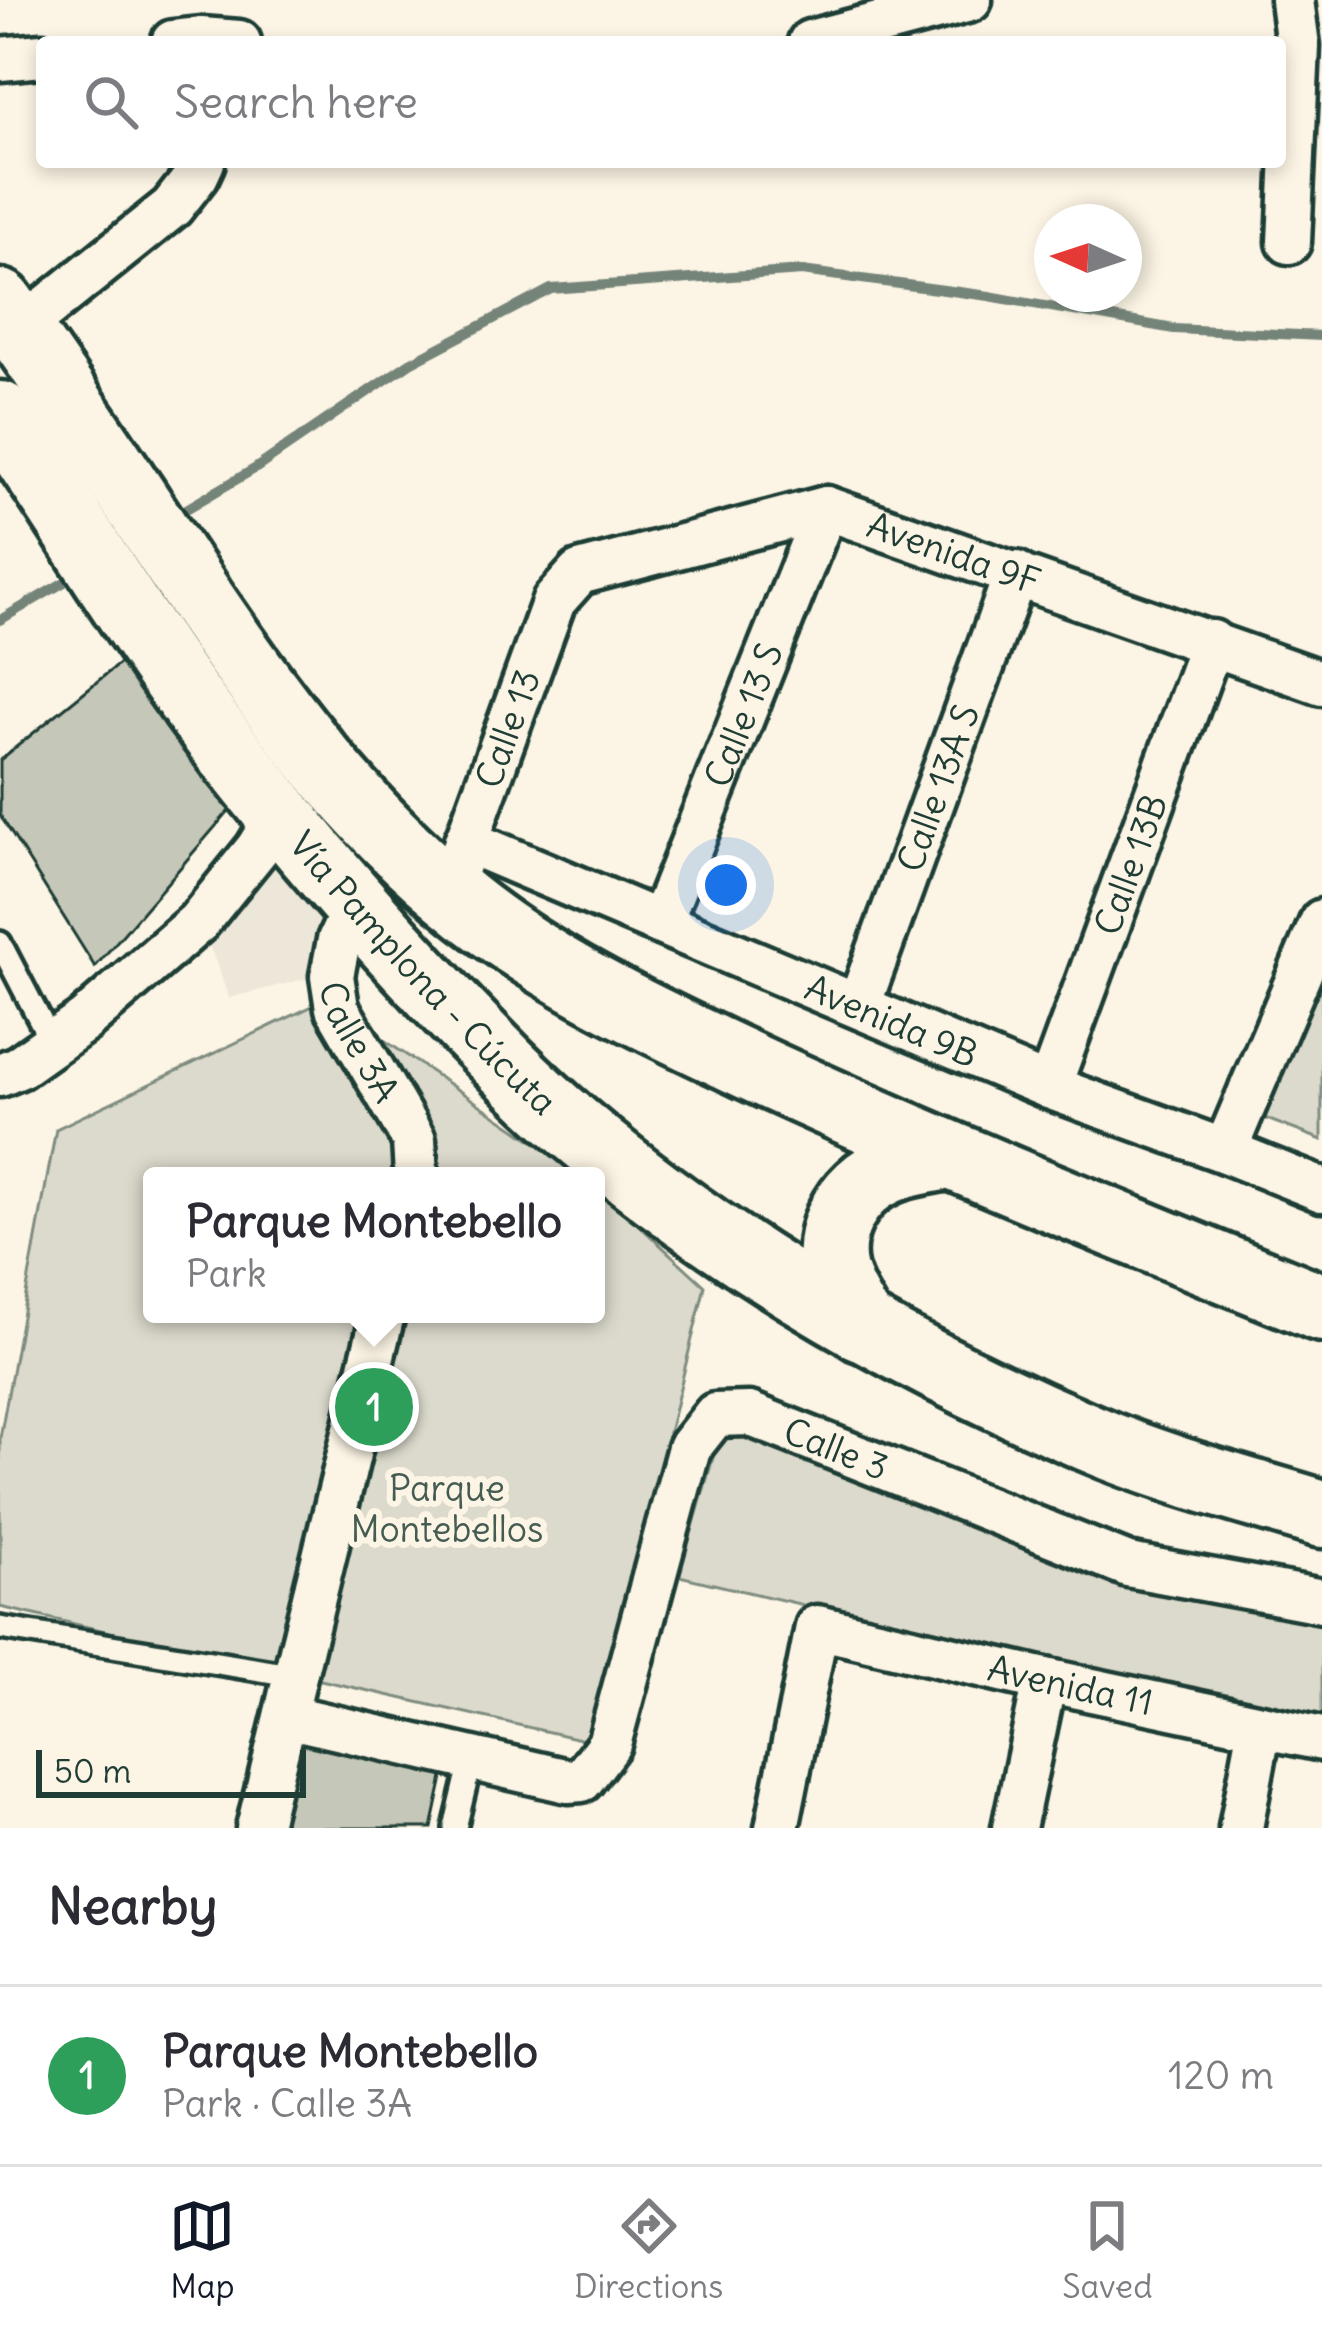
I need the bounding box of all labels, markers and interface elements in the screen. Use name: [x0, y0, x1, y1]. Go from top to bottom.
search box: [36, 36, 1286, 168]
icon: search: [78, 69, 144, 135]
text: Search here: [174, 74, 418, 130]
north arrow: [1034, 204, 1142, 312]
street label: Avenida 9F: [861, 502, 1046, 605]
street label: Calle 13 S: [695, 636, 793, 794]
street label: Calle 13: [466, 663, 550, 794]
street label: Calle 13A S: [887, 698, 989, 878]
street label: Calle 13B: [1085, 788, 1177, 941]
street label: Vía Pamplona - Cúcuta: [280, 822, 566, 1125]
your location: [696, 855, 756, 915]
street label: Avenida 9B: [798, 965, 985, 1077]
street label: Calle 3A: [310, 979, 409, 1111]
popup: [143, 1167, 605, 1323]
text: Parque Montebello: [186, 1193, 562, 1249]
text: Park: [186, 1249, 267, 1298]
pin: 1: [335, 1362, 413, 1452]
street label: Calle 3: [777, 1408, 895, 1490]
park label: Parque Montebellos: [351, 1466, 543, 1552]
street label: Avenida 11: [983, 1645, 1157, 1725]
scale bar: [36, 1744, 306, 1797]
text: 50 m: [54, 1750, 131, 1792]
text: Nearby: [48, 1874, 217, 1938]
text: Parque Montebello: [162, 2023, 538, 2079]
text: 1: [79, 2051, 95, 2100]
text: 120 m: [1168, 2051, 1274, 2100]
text: Park · Calle 3A: [162, 2079, 412, 2128]
tab: Map: [169, 2193, 235, 2307]
tab: Directions: [574, 2193, 723, 2307]
tab: Saved: [1062, 2193, 1153, 2307]

